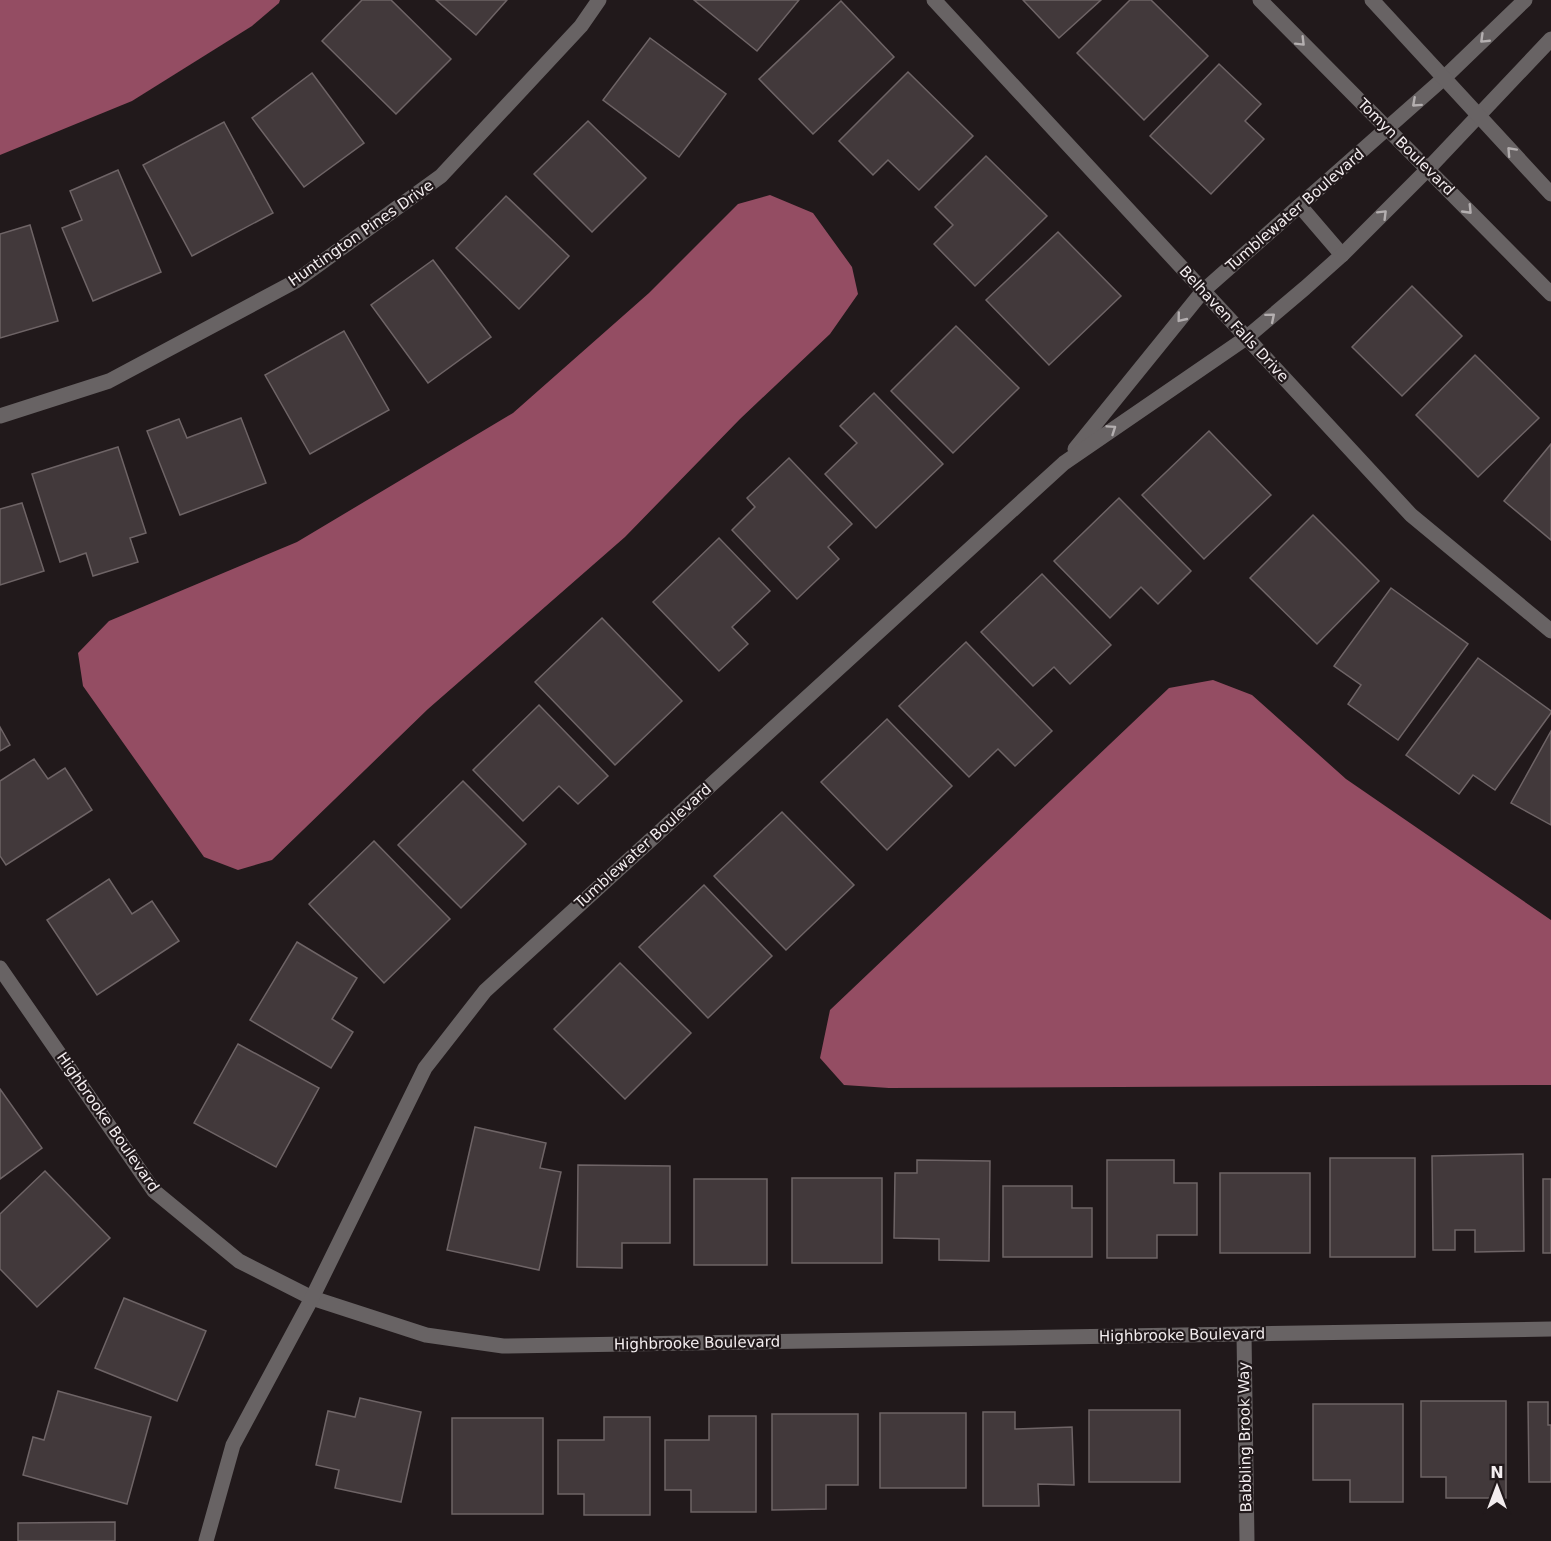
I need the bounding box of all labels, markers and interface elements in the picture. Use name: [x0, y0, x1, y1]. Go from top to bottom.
one-way arrow: [1481, 32, 1491, 43]
one-way arrow: [1293, 34, 1304, 45]
street label: Tomyn Boulevard: [1353, 94, 1458, 199]
one-way arrow: [1412, 96, 1423, 107]
street label: Tumblewater Boulevard: [1221, 145, 1368, 276]
one-way arrow: [1507, 147, 1518, 158]
street label: Huntington Pines Drive: [285, 176, 437, 290]
one-way arrow: [1461, 203, 1472, 213]
one-way arrow: [1376, 210, 1387, 221]
street label: Belhaven Falls Drive: [1176, 262, 1292, 386]
one-way arrow: [1177, 311, 1188, 322]
one-way arrow: [1264, 313, 1275, 324]
one-way arrow: [1106, 426, 1117, 437]
street label: Tumblewater Boulevard: [570, 780, 715, 913]
street label: Highbrooke Boulevard: [53, 1049, 163, 1195]
street label: Highbrooke Boulevard: [1099, 1325, 1265, 1345]
street label: Highbrooke Boulevard: [614, 1333, 780, 1353]
street label: Babbling Brook Way: [1235, 1361, 1255, 1512]
north arrow: [1467, 1457, 1527, 1517]
text: N: [1490, 1463, 1504, 1482]

